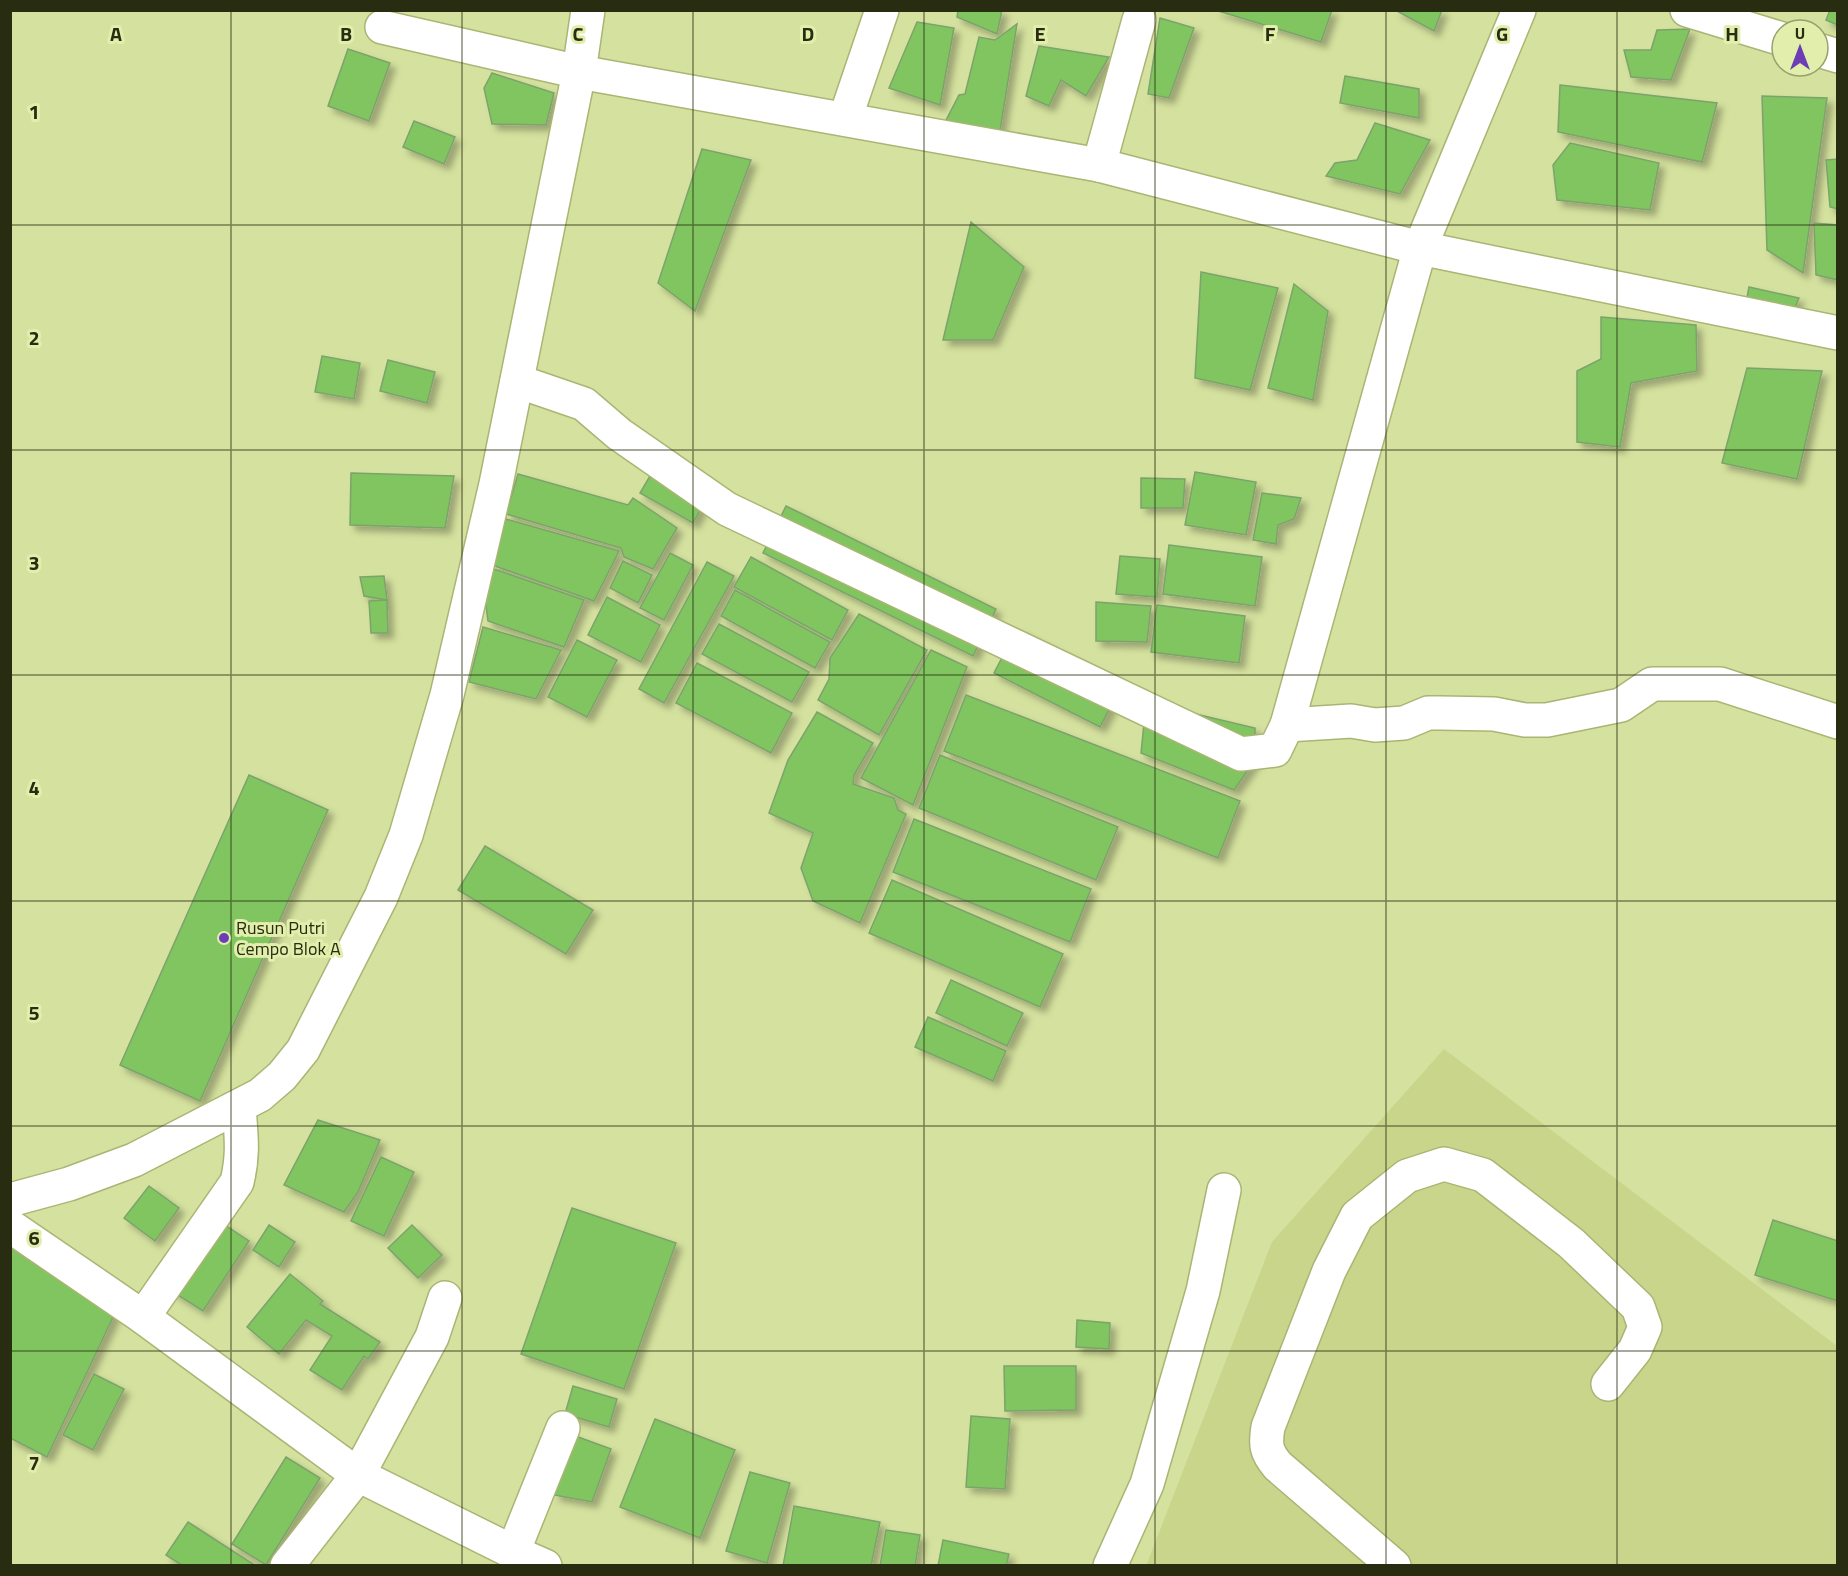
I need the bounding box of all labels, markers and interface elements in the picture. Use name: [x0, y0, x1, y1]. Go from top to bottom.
text: A: [110, 18, 122, 49]
text: B: [340, 18, 352, 49]
text: C: [573, 18, 584, 49]
text: D: [802, 18, 814, 49]
text: E: [1034, 18, 1046, 49]
text: F: [1265, 18, 1276, 49]
text: G: [1496, 18, 1508, 49]
text: H: [1725, 18, 1739, 49]
north arrow: [1770, 18, 1830, 78]
text: U: [1795, 21, 1805, 45]
text: 1: [28, 96, 40, 127]
text: 2: [28, 322, 40, 353]
text: 3: [28, 547, 40, 578]
text: 4: [28, 772, 40, 803]
place label: Rusun Putri Cempo Blok A: [236, 914, 341, 962]
marker: Rusun Putri Cempo Blok A: [217, 931, 231, 945]
text: 5: [28, 997, 40, 1028]
text: 6: [28, 1222, 40, 1253]
text: 7: [28, 1447, 40, 1478]

